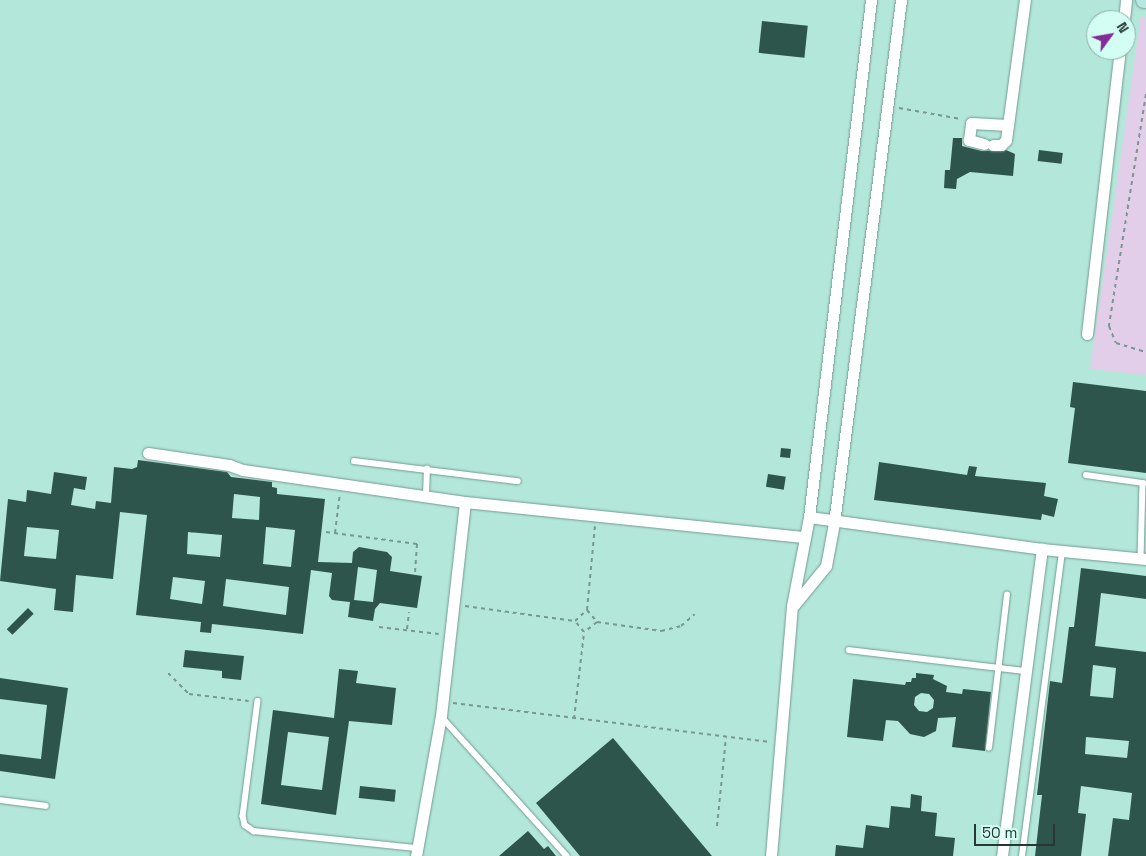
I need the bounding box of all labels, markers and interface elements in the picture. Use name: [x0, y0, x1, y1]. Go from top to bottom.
north arrow: [1086, 10, 1136, 60]
text: N: [1113, 19, 1133, 36]
scale bar: [976, 814, 1057, 846]
text: 50 m: [982, 823, 1017, 842]

